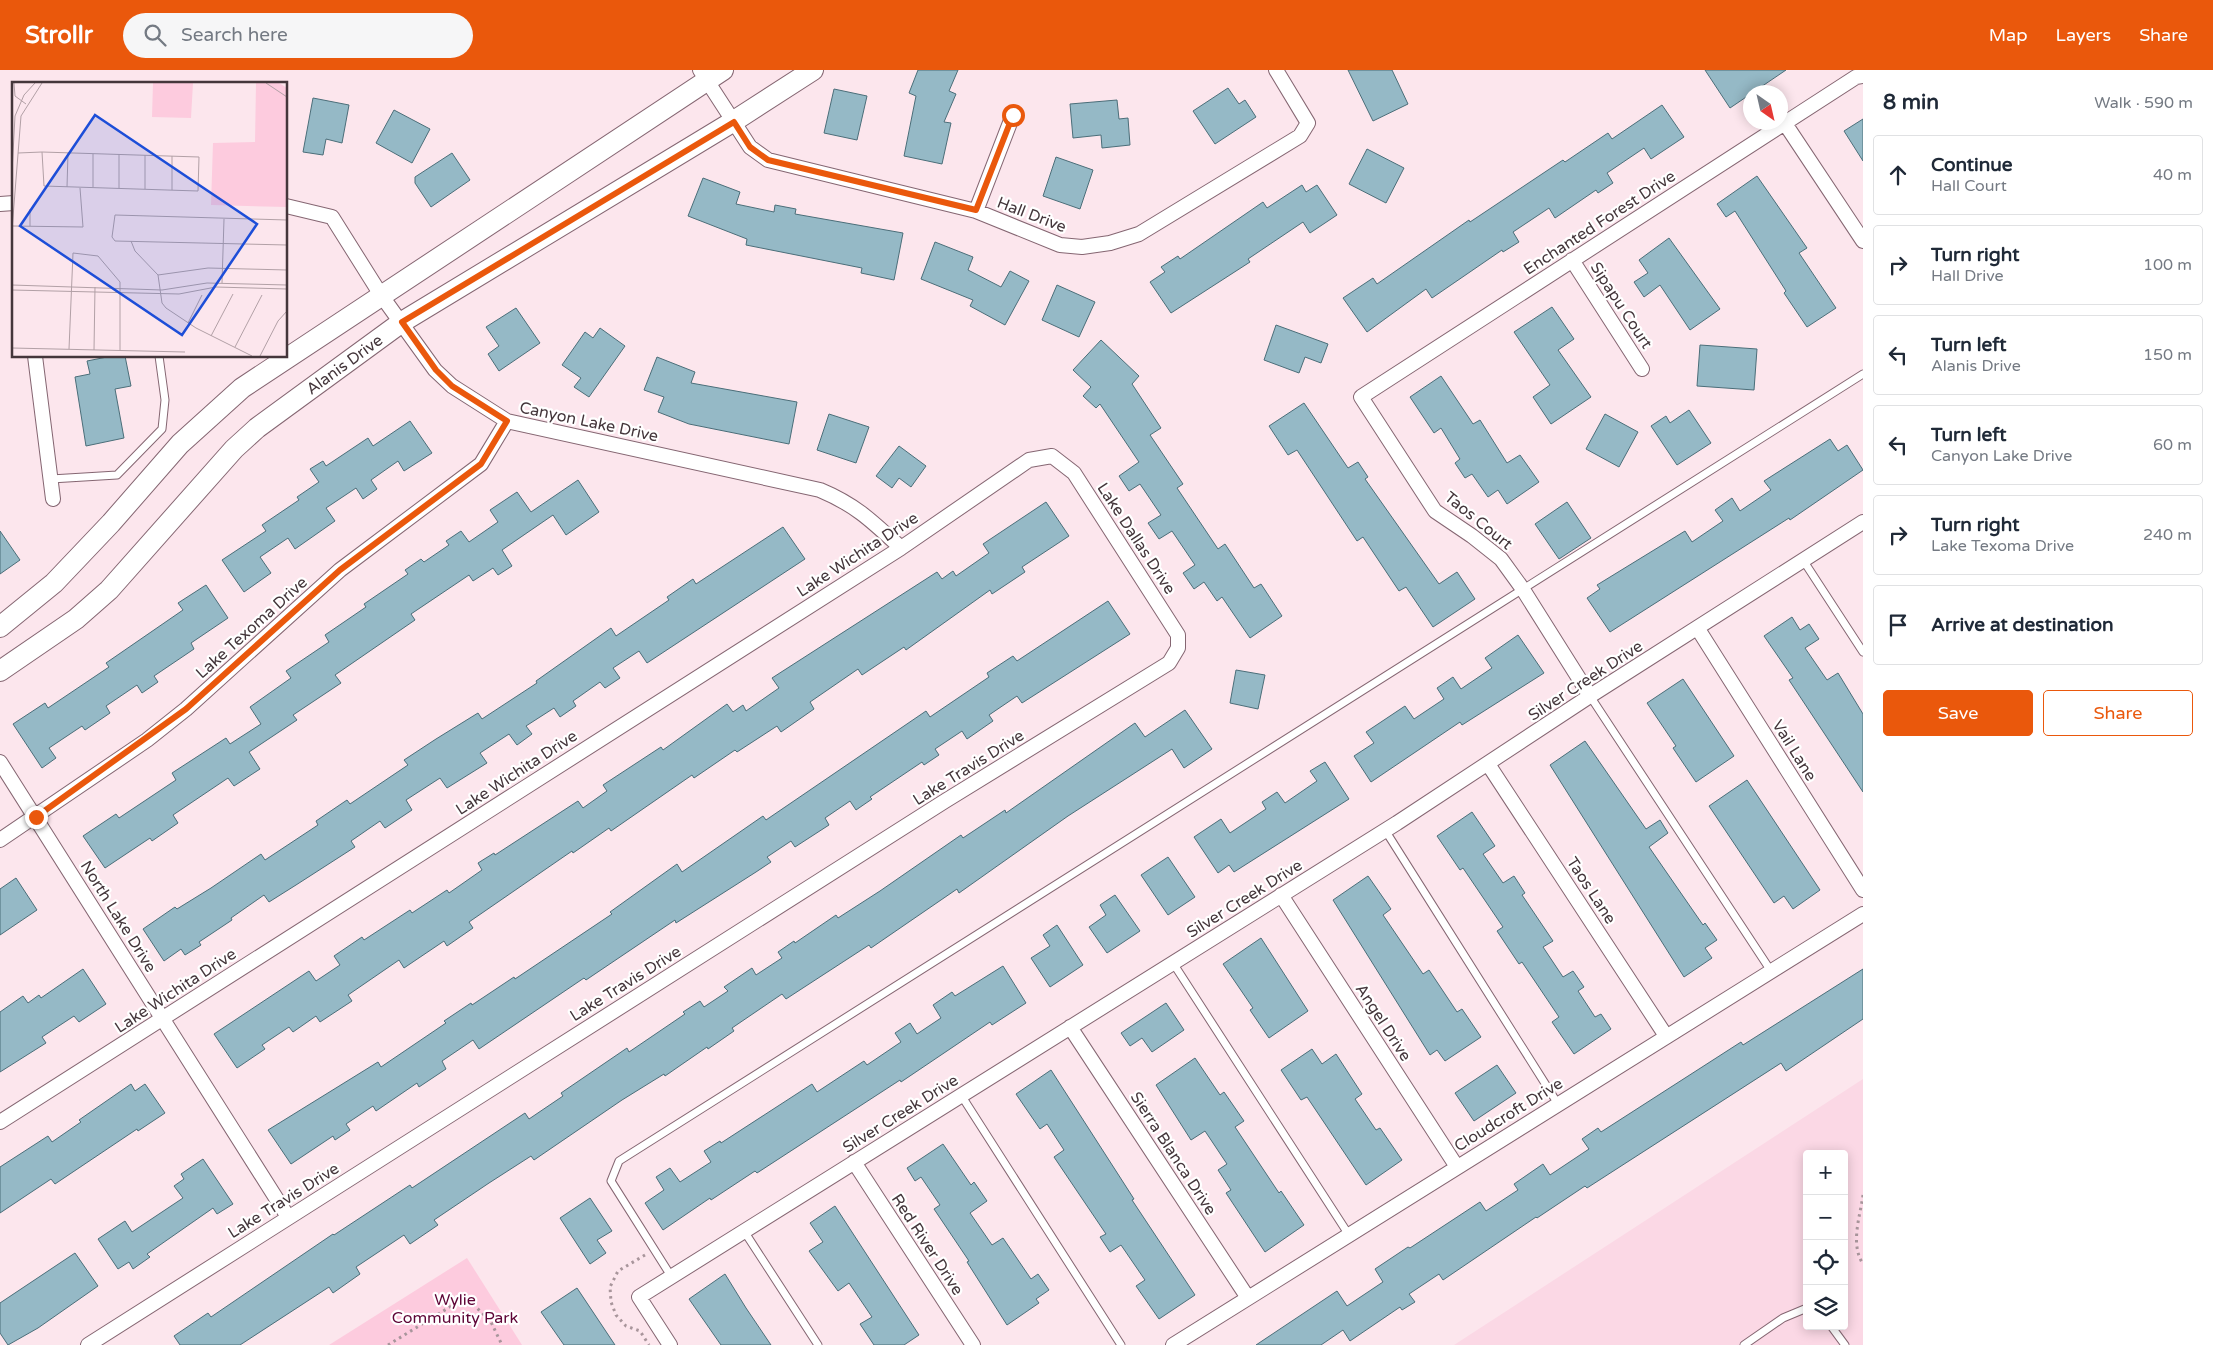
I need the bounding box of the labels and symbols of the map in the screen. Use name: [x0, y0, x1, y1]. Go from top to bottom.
inset map: [12, 82, 288, 358]
north arrow: [1743, 85, 1788, 130]
route start: [1002, 104, 1025, 127]
street label: Enchanted Forest Drive: [1520, 166, 1679, 279]
street label: Hall Drive: [994, 193, 1069, 237]
street label: Sipapu Court: [1586, 258, 1657, 353]
street label: Alanis Drive: [302, 330, 387, 399]
street label: Canyon Lake Drive: [518, 398, 660, 446]
street label: Lake Dallas Drive: [1093, 479, 1180, 598]
street label: Taos Court: [1440, 487, 1516, 554]
street label: Lake Wichita Drive: [793, 508, 922, 602]
street label: Lake Texoma Drive: [192, 572, 312, 683]
street label: Silver Creek Drive: [1524, 636, 1647, 725]
street label: Vail Lane: [1768, 716, 1821, 785]
street label: Lake Wichita Drive: [452, 726, 581, 820]
street label: Lake Travis Drive: [909, 726, 1028, 810]
route end: [25, 806, 48, 829]
street label: Taos Lane: [1562, 853, 1620, 928]
street label: Silver Creek Drive: [1183, 855, 1306, 942]
street label: North Lake Drive: [76, 857, 161, 976]
street label: Lake Travis Drive: [566, 942, 685, 1026]
street label: Lake Wichita Drive: [111, 944, 240, 1038]
street label: Angel Drive: [1351, 980, 1416, 1065]
street label: Silver Creek Drive: [839, 1070, 962, 1157]
street label: Cloudcroft Drive: [1450, 1073, 1567, 1156]
street label: Sierra Blanca Drive: [1126, 1088, 1220, 1219]
street label: Lake Travis Drive: [224, 1159, 343, 1243]
street label: Red River Drive: [887, 1190, 967, 1299]
park label: Wylie Community Park: [392, 1290, 518, 1328]

